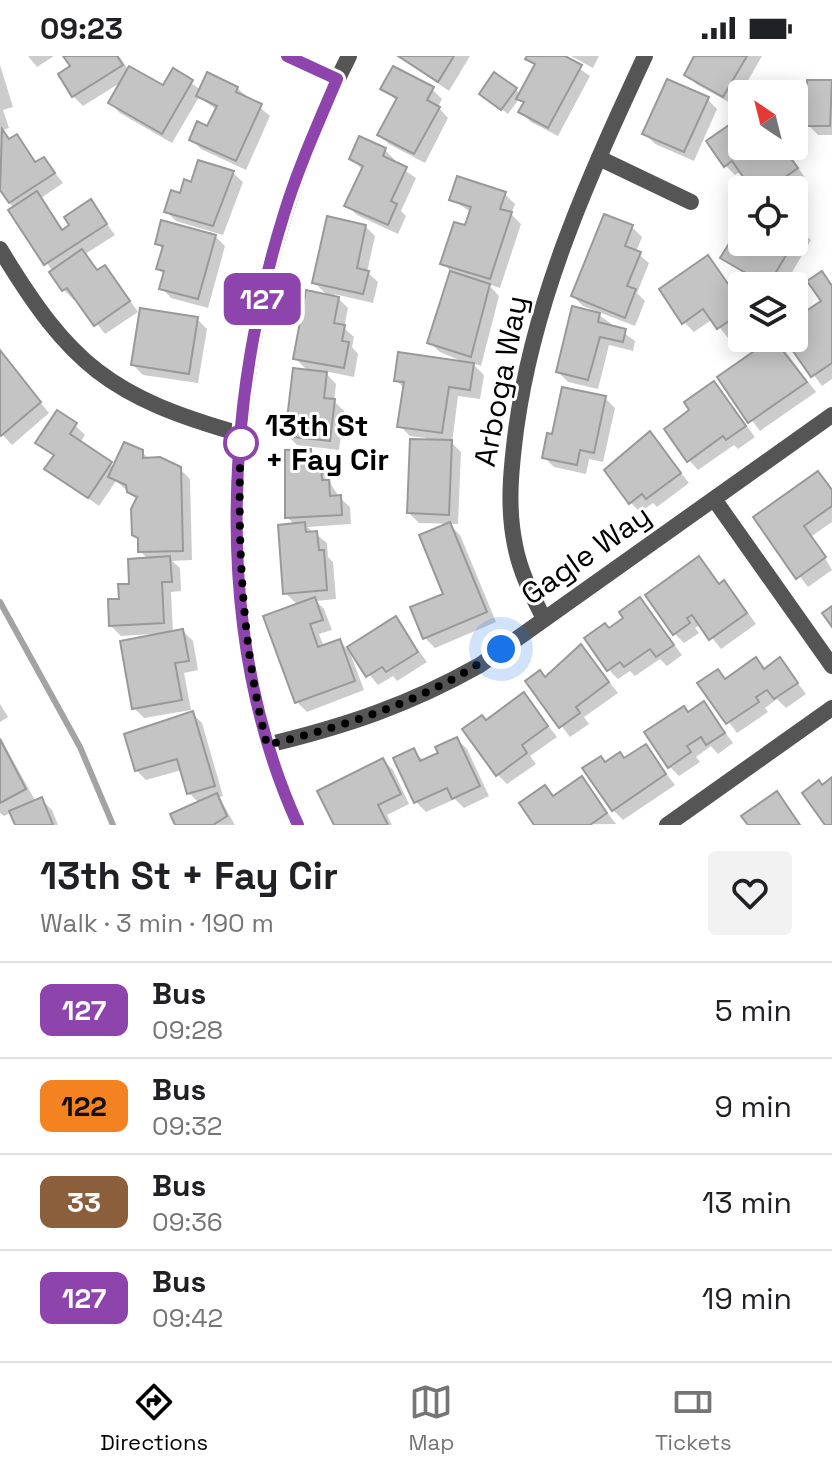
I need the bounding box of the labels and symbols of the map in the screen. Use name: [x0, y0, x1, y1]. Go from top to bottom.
north arrow: [728, 80, 808, 160]
line badge: 127: [216, 273, 308, 325]
street label: Arboga Way: [465, 292, 536, 470]
place label: 13th St + Fay Cir: [265, 406, 389, 479]
marker: 13th St + Fay Cir: [224, 426, 258, 460]
street label: Gagle Way: [513, 496, 658, 613]
your location: [481, 629, 521, 669]

